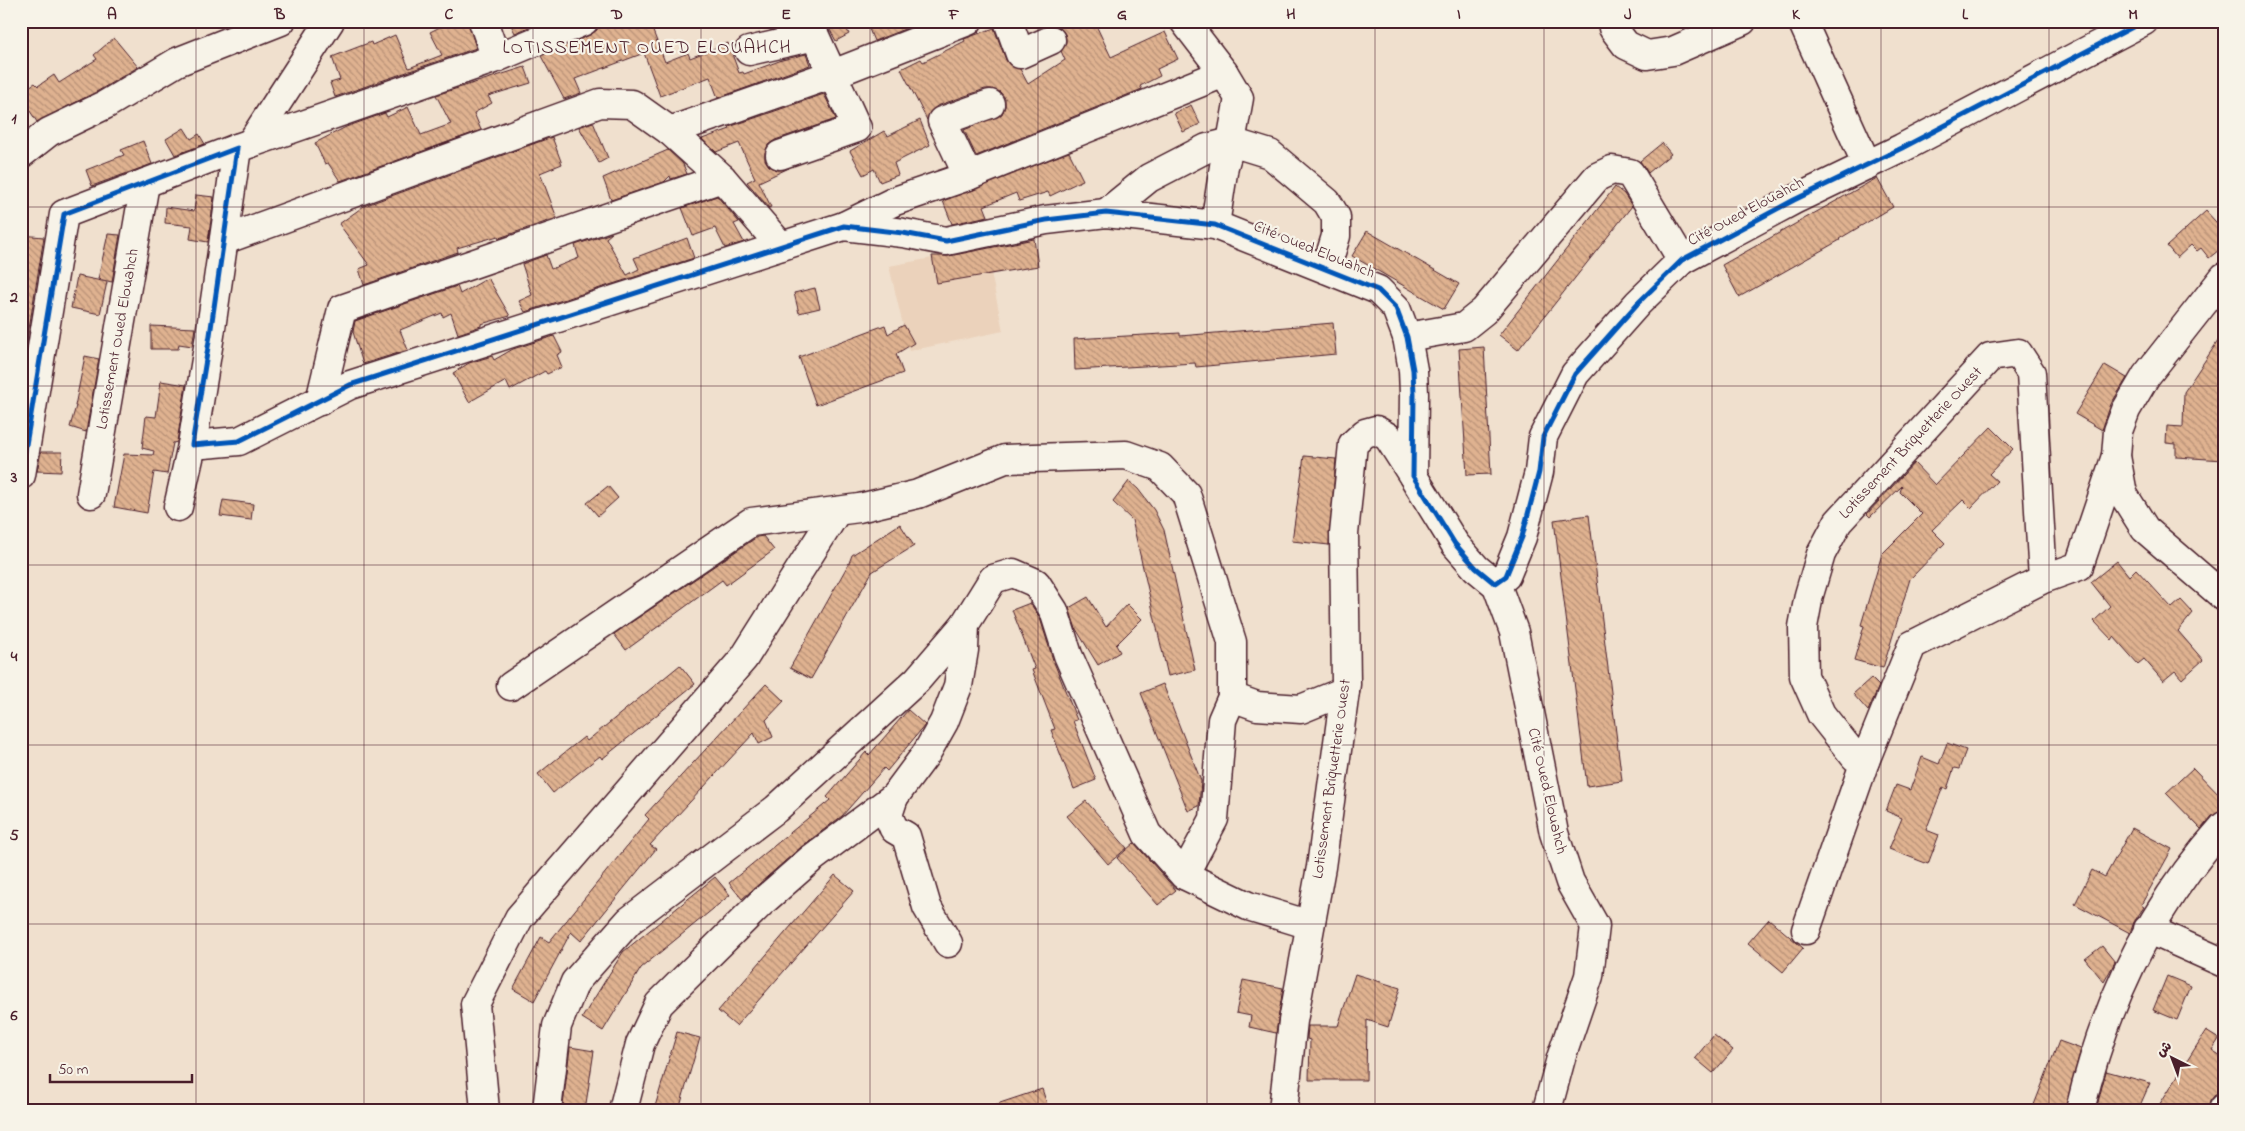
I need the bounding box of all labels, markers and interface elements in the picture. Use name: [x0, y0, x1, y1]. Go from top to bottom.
text: A: [107, 3, 117, 27]
text: B: [274, 3, 286, 27]
text: C: [445, 3, 454, 27]
text: D: [610, 3, 623, 27]
text: E: [781, 3, 791, 27]
text: F: [948, 3, 960, 27]
text: G: [1117, 3, 1127, 27]
text: H: [1286, 3, 1296, 27]
text: I: [1457, 3, 1461, 27]
text: J: [1624, 3, 1632, 27]
text: K: [1792, 3, 1801, 27]
text: L: [1962, 3, 1969, 27]
text: M: [2128, 3, 2138, 27]
district label: LOTISSEMENT OUED ELOUAHCH: [502, 35, 792, 62]
text: 1: [11, 107, 17, 131]
street label: Cité Oued Elouahch: [1684, 171, 1808, 253]
street label: Cité Oued Elouahch: [1250, 215, 1378, 285]
street label: Lotissement Oued Elouahch: [90, 247, 146, 431]
text: 2: [9, 286, 18, 310]
street label: Lotissement Briquetterie Ouest: [1833, 361, 1989, 525]
text: 3: [10, 466, 18, 490]
text: 4: [10, 645, 18, 669]
street label: Lotissement Briquetterie Ouest: [1306, 677, 1358, 880]
street label: Cité Oued Elouahch: [1521, 726, 1573, 856]
text: 5: [9, 824, 19, 848]
text: 6: [9, 1004, 18, 1028]
north arrow: [2148, 1034, 2198, 1084]
text: ش: [2152, 1036, 2177, 1062]
scale bar: [50, 1051, 192, 1083]
text: 50 m: [58, 1059, 89, 1081]

